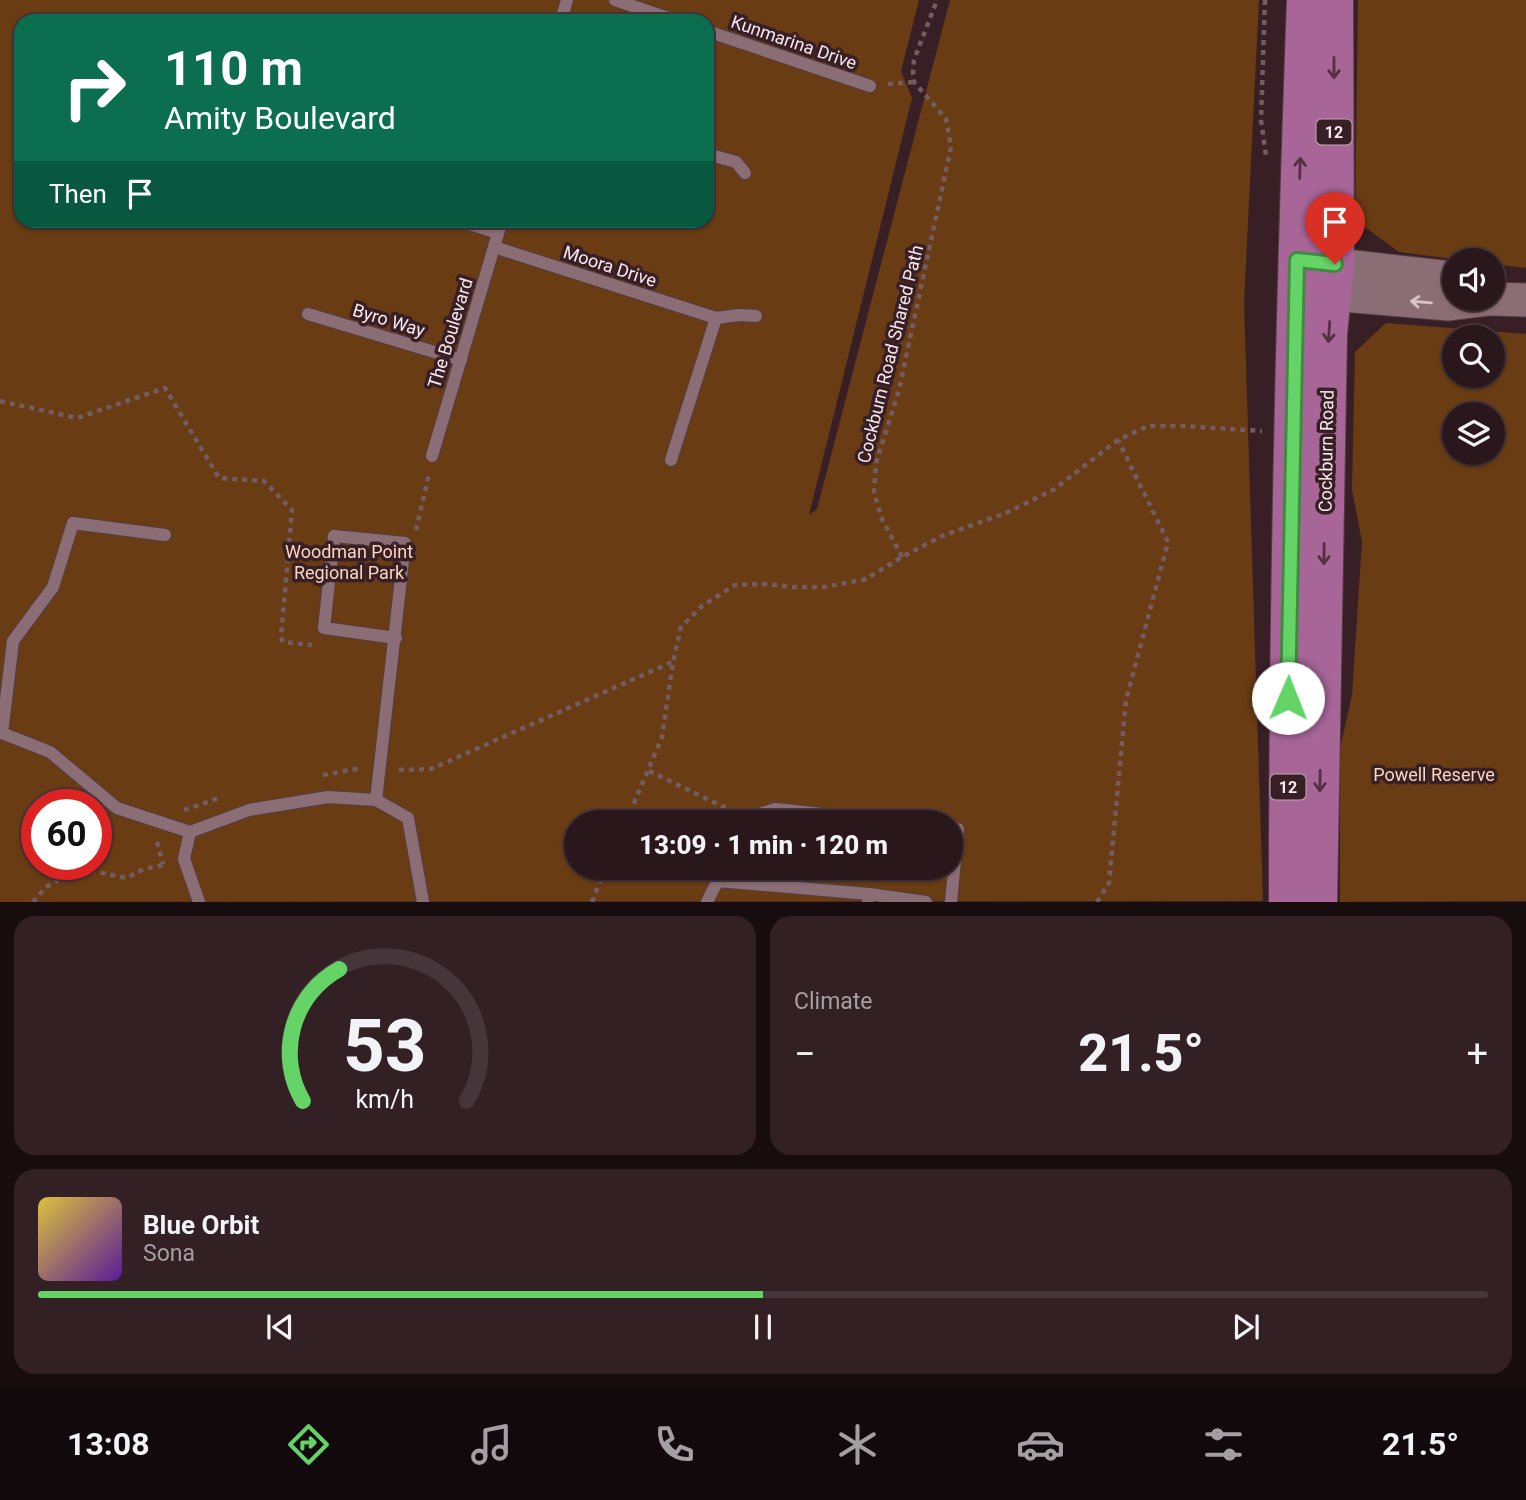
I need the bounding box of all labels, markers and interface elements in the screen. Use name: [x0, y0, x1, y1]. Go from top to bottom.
street label: Kunmarina Drive: [728, 11, 860, 73]
text: 110 m: [164, 40, 303, 97]
icon: right: [49, 42, 140, 133]
one-way arrow: [1327, 56, 1341, 79]
text: Amity Boulevard: [164, 99, 396, 137]
road number: 12: [1316, 120, 1352, 144]
one-way arrow: [1294, 157, 1307, 180]
icon: arrive: [121, 175, 159, 213]
text: Then: [49, 179, 107, 209]
pin: [1305, 192, 1365, 264]
icon: arrive: [1316, 203, 1354, 241]
street label: Moora Drive: [561, 241, 659, 291]
street label: Cockburn Road Shared Path: [853, 243, 927, 465]
map controls: [1442, 248, 1505, 465]
button: sound: [1442, 248, 1505, 311]
street label: The Boulevard: [423, 275, 477, 391]
one-way arrow: [1410, 295, 1433, 308]
street label: Byro Way: [350, 299, 428, 341]
one-way arrow: [1322, 320, 1335, 342]
button: search: [1442, 325, 1505, 388]
street label: Cockburn Road: [1314, 390, 1338, 512]
button: layers: [1442, 402, 1505, 465]
park label: Woodman Point Regional Park: [285, 541, 413, 583]
one-way arrow: [1317, 542, 1331, 565]
position arrow: [1251, 661, 1325, 735]
park label: Powell Reserve: [1373, 764, 1495, 785]
one-way arrow: [1313, 769, 1327, 792]
road number: 12: [1270, 774, 1306, 800]
speed limit sign: 60: [21, 789, 112, 880]
text: 13:09 · 1 min · 120 m: [639, 830, 888, 860]
text: Climate: [794, 988, 873, 1015]
text: 53: [343, 1004, 427, 1090]
text: 21.5°: [1078, 1023, 1204, 1084]
text: −: [794, 1032, 816, 1076]
text: +: [1466, 1032, 1488, 1076]
text: km/h: [356, 1085, 414, 1114]
text: Blue Orbit: [143, 1210, 259, 1240]
text: Sona: [143, 1240, 195, 1267]
icon: previous: [261, 1308, 299, 1346]
icon: pause: [744, 1308, 782, 1346]
icon: next: [1227, 1308, 1265, 1346]
icon: directions: [284, 1420, 333, 1469]
icon: music: [467, 1420, 516, 1469]
icon: phone: [650, 1420, 699, 1469]
icon: climate: [833, 1420, 882, 1469]
icon: car: [1016, 1420, 1065, 1469]
icon: filters: [1199, 1420, 1248, 1469]
text: 13:08: [67, 1425, 149, 1463]
text: 21.5°: [1382, 1425, 1459, 1463]

